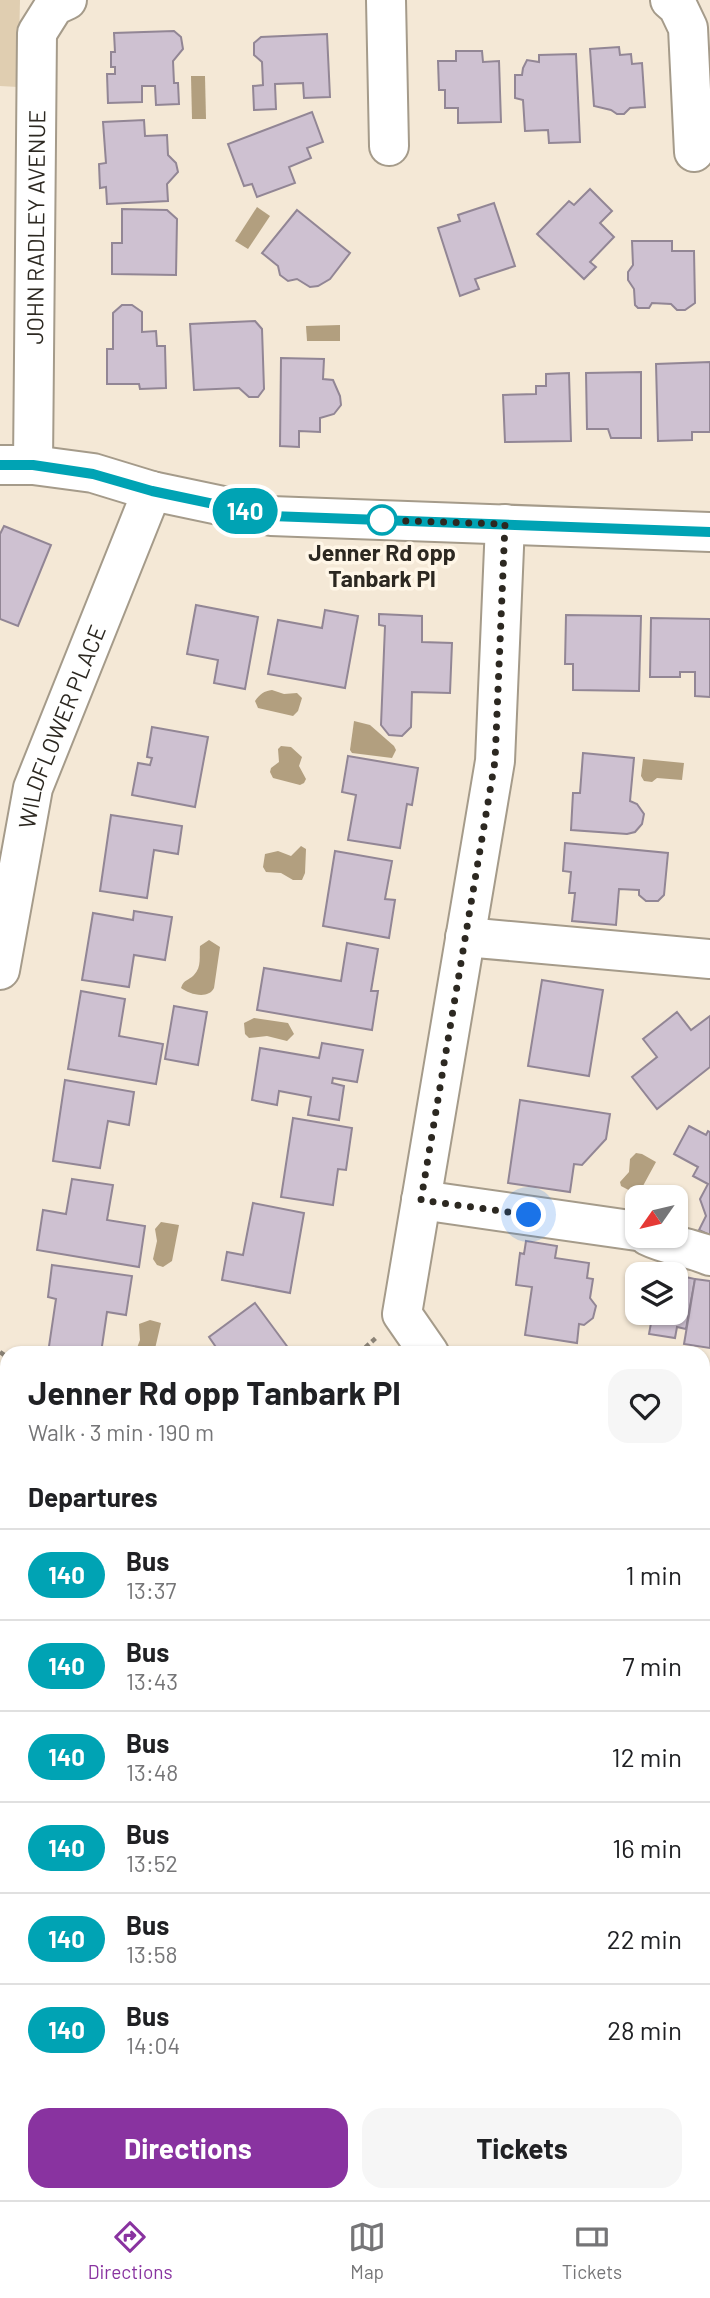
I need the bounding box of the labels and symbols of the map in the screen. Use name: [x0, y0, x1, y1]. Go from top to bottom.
street label: JOHN RADLEY AVENUE: [20, 110, 50, 344]
line badge: 140: [205, 488, 285, 534]
marker: Jenner Rd opp Tanbark Pl: [367, 505, 397, 535]
place label: Jenner Rd opp Tanbark Pl: [308, 538, 456, 592]
street label: WILDFLOWER PLACE: [12, 621, 111, 831]
north arrow: [625, 1185, 688, 1248]
your location: [511, 1197, 546, 1232]

